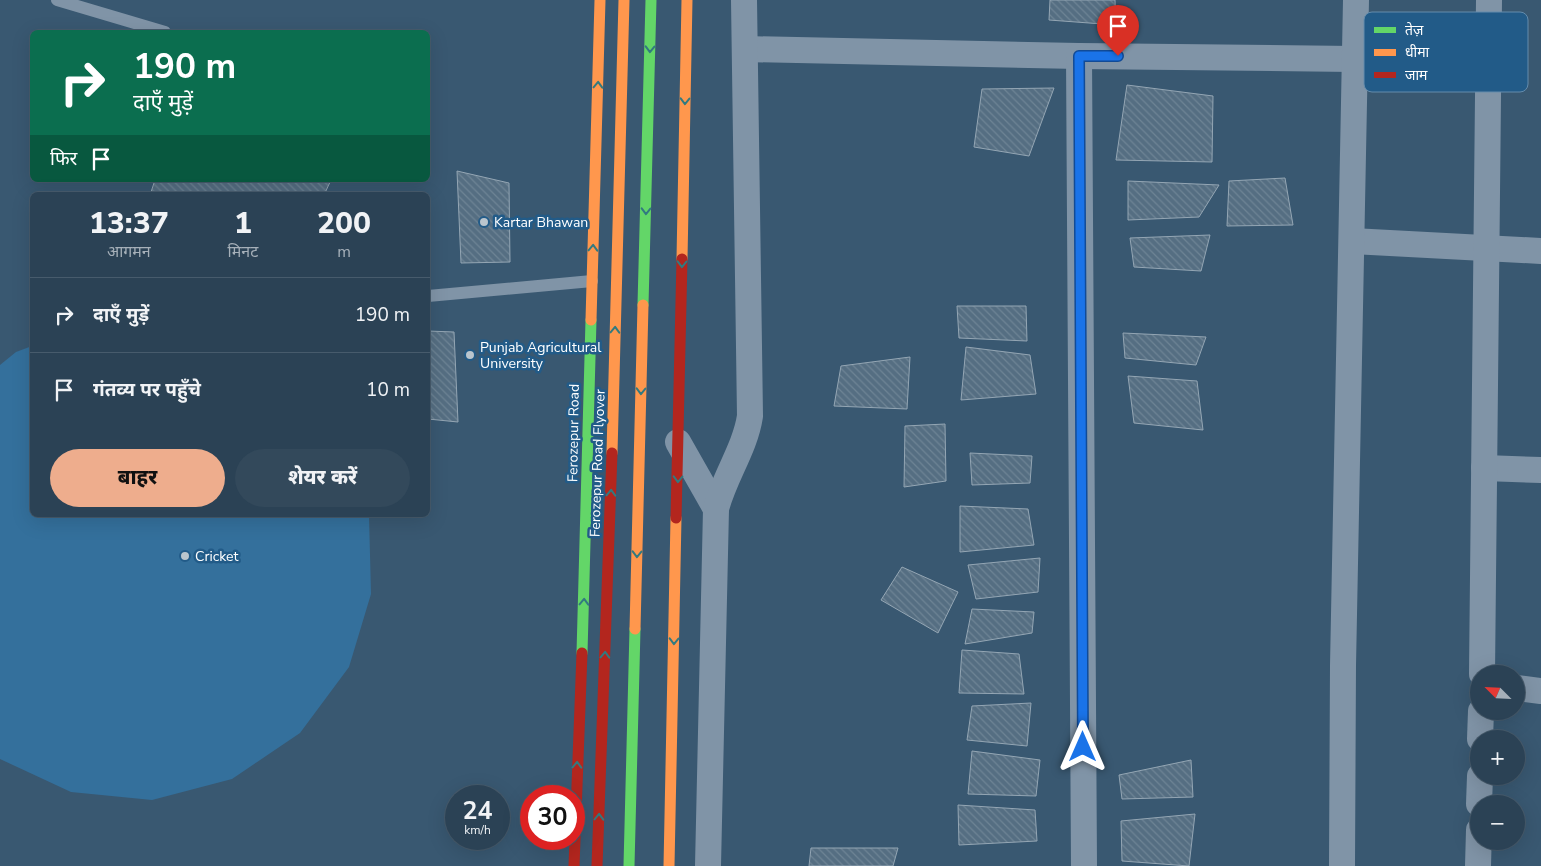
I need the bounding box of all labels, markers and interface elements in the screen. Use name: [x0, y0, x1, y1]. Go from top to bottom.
pin: [1097, 5, 1139, 56]
icon: arrive: [1104, 12, 1132, 40]
legend: [1364, 12, 1528, 92]
text: तेज़: [1405, 21, 1424, 40]
text: 190 m: [133, 43, 236, 90]
text: धीमा: [1405, 43, 1430, 62]
one-way arrow: [645, 45, 655, 53]
icon: right: [50, 50, 115, 115]
text: जाम: [1405, 66, 1428, 85]
one-way arrow: [593, 81, 603, 88]
text: दाएँ मुड़ें: [133, 88, 193, 118]
one-way arrow: [680, 98, 690, 105]
icon: arrive: [87, 145, 115, 173]
text: फिर: [50, 146, 77, 172]
text: 13:37: [89, 203, 169, 244]
text: 1: [234, 203, 252, 244]
text: 200: [317, 203, 371, 244]
one-way arrow: [641, 208, 651, 215]
place label: Kartar Bhawan: [494, 213, 588, 232]
marker: Kartar Bhawan: [478, 216, 490, 228]
text: आगमन: [107, 241, 151, 263]
text: मिनट: [228, 241, 258, 263]
text: m: [337, 241, 351, 263]
one-way arrow: [587, 243, 598, 251]
one-way arrow: [677, 260, 687, 268]
icon: right: [50, 301, 78, 329]
text: दाएँ मुड़ें: [93, 302, 149, 328]
text: 190 m: [355, 302, 410, 328]
one-way arrow: [610, 326, 621, 334]
place label: Punjab Agricultural University: [480, 338, 602, 373]
marker: Punjab Agricultural University: [464, 349, 476, 361]
icon: arrive: [50, 376, 78, 404]
text: गंतव्य पर पहुँचे: [93, 377, 201, 403]
text: 10 m: [366, 377, 410, 403]
street label: Ferozepur Road: [563, 384, 584, 482]
one-way arrow: [636, 388, 646, 395]
street label: Ferozepur Road Flyover: [585, 389, 610, 537]
button: बाहर: [50, 449, 225, 507]
button: शेयर करें: [235, 449, 410, 507]
one-way arrow: [672, 475, 683, 483]
one-way arrow: [606, 488, 616, 496]
place label: Cricket: [195, 547, 238, 566]
marker: Cricket: [179, 550, 191, 562]
one-way arrow: [632, 550, 642, 558]
one-way arrow: [578, 598, 589, 606]
one-way arrow: [669, 638, 679, 645]
one-way arrow: [600, 651, 611, 659]
north arrow: [1470, 665, 1525, 720]
map controls: [1470, 665, 1525, 850]
position arrow: [1056, 720, 1108, 772]
button: +: [1470, 730, 1525, 785]
one-way arrow: [572, 761, 583, 769]
speed limit sign: 30: [520, 785, 585, 850]
text: 24: [462, 794, 493, 828]
button: −: [1470, 795, 1525, 850]
one-way arrow: [593, 813, 604, 821]
text: km/h: [464, 822, 491, 838]

